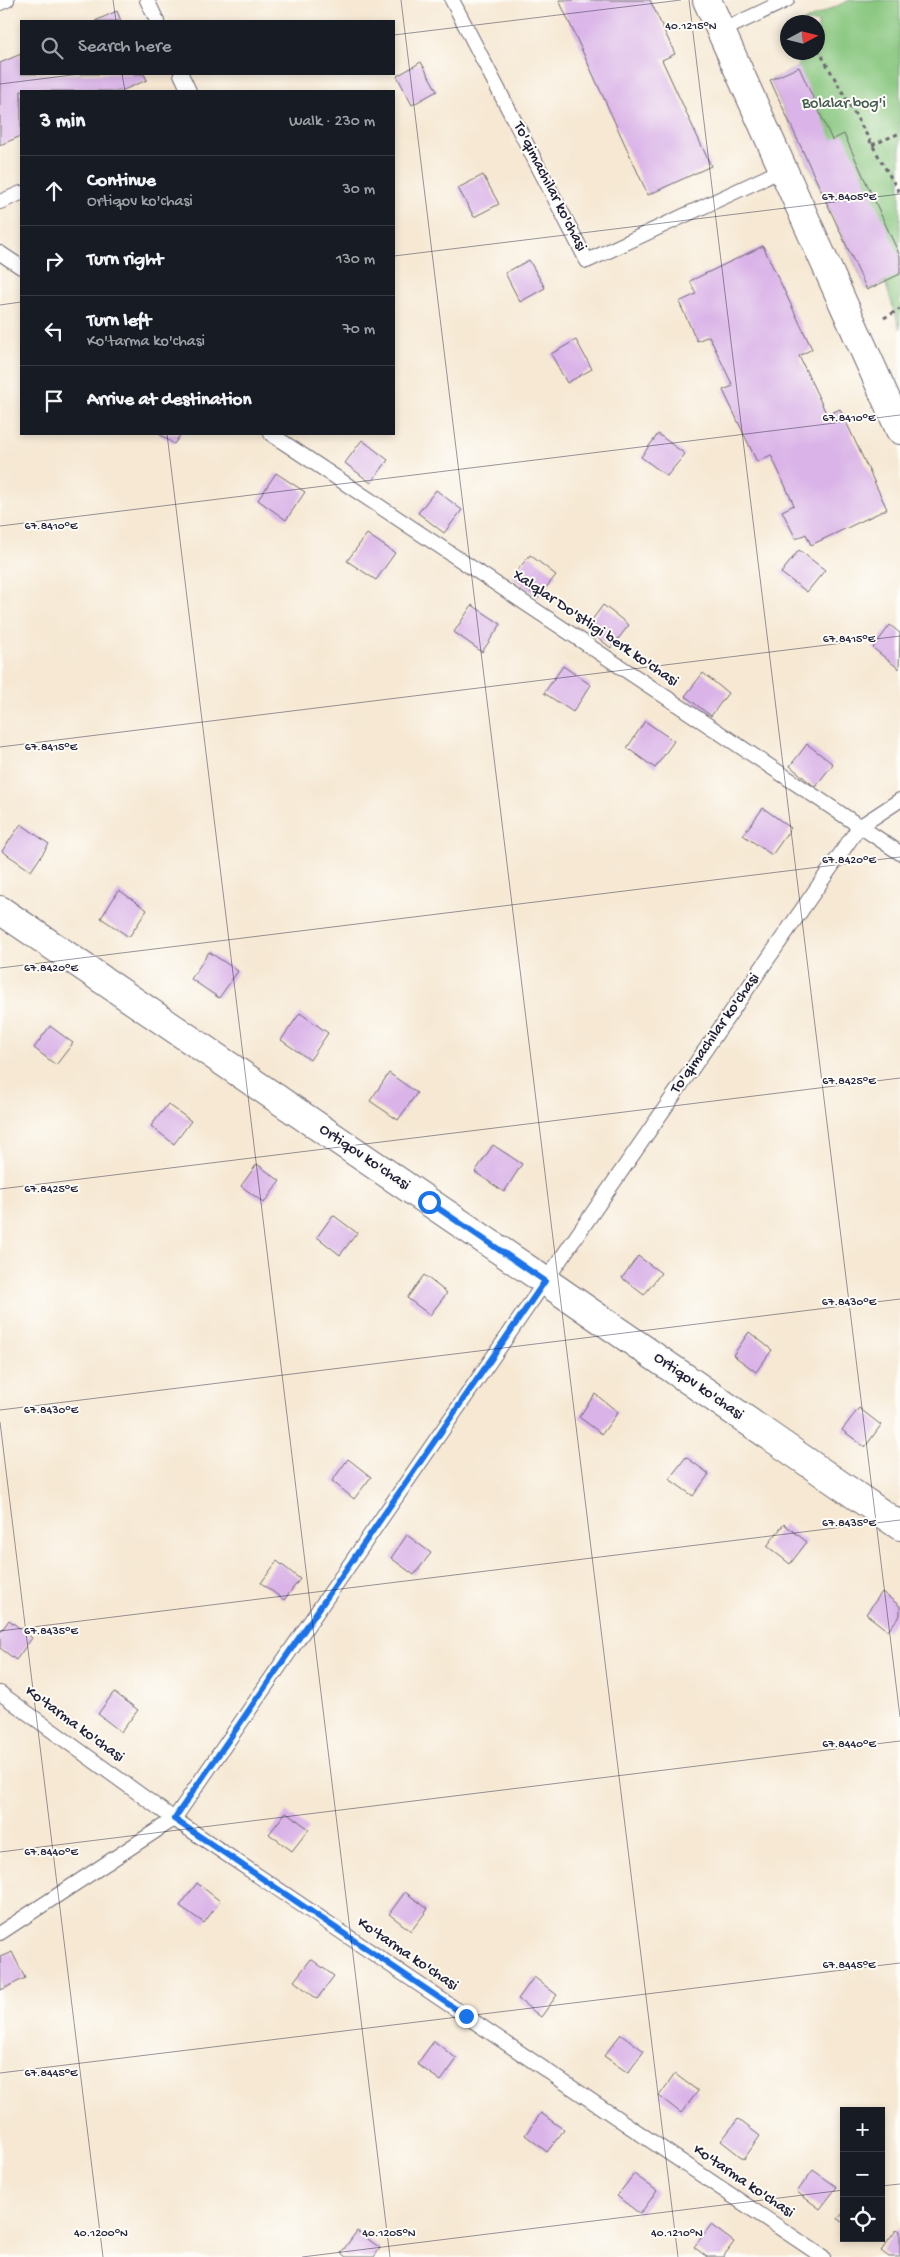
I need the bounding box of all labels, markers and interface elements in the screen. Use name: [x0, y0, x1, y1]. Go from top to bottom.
north arrow: [780, 15, 825, 60]
search box: [20, 20, 395, 75]
text: 40.1215°N: [665, 20, 717, 34]
icon: search: [38, 34, 66, 62]
text: Search here: [78, 36, 172, 59]
park label: Bolalar bog'i: [801, 95, 886, 114]
text: 3 min: [40, 110, 85, 135]
text: Walk · 230 m: [289, 113, 375, 132]
street label: To'qimachilar ko'chasi: [508, 118, 590, 255]
text: Continue: [87, 170, 156, 193]
icon: ahead: [40, 177, 68, 205]
text: 30 m: [342, 181, 375, 200]
text: 67.8405°E: [822, 191, 877, 205]
text: Ortiqov ko'chasi: [87, 193, 193, 212]
icon: right: [40, 247, 68, 275]
text: Turn right: [87, 249, 163, 272]
text: 130 m: [336, 251, 375, 270]
text: Turn left: [87, 310, 151, 333]
icon: left: [40, 317, 68, 345]
text: 70 m: [342, 321, 375, 340]
text: Ko'tarma ko'chasi: [87, 333, 205, 352]
icon: arrive: [40, 387, 68, 415]
text: Arrive at destination: [87, 389, 251, 412]
text: 67.8410°E: [823, 412, 876, 426]
text: 67.8410°E: [25, 520, 78, 534]
street label: Xalqlar Do'stligi berk ko'chasi: [508, 566, 682, 692]
text: 67.8415°E: [823, 633, 876, 647]
text: 67.8415°E: [25, 741, 78, 755]
text: 67.8420°E: [822, 854, 876, 868]
text: 67.8420°E: [24, 962, 78, 976]
street label: To'qimachilar ko'chasi: [667, 970, 765, 1099]
text: 67.8425°E: [822, 1075, 876, 1089]
street label: Ortiqov ko'chasi: [315, 1121, 413, 1195]
text: 67.8425°E: [24, 1183, 78, 1197]
route start: [418, 1191, 441, 1214]
text: 67.8430°E: [822, 1296, 877, 1310]
street label: Ortiqov ko'chasi: [649, 1349, 747, 1425]
text: 67.8430°E: [24, 1404, 79, 1418]
text: 67.8435°E: [822, 1517, 876, 1531]
text: 67.8435°E: [24, 1625, 78, 1639]
street label: Ko'tarma ko'chasi: [21, 1683, 127, 1767]
text: 67.8440°E: [822, 1738, 876, 1752]
text: 67.8440°E: [24, 1846, 78, 1860]
street label: Ko'tarma ko'chasi: [353, 1914, 461, 1996]
text: 67.8445°E: [822, 1959, 876, 1973]
route end: [455, 2005, 478, 2028]
text: 67.8445°E: [24, 2067, 78, 2081]
map controls: [840, 2107, 885, 2242]
button: +: [840, 2107, 885, 2152]
street label: Ko'tarma ko'chasi: [689, 2141, 797, 2223]
button: −: [840, 2152, 885, 2197]
button: locate: [840, 2197, 885, 2242]
text: 40.1200°N: [74, 2227, 128, 2241]
text: 40.1205°N: [362, 2227, 416, 2241]
text: 40.1210°N: [651, 2227, 703, 2241]

